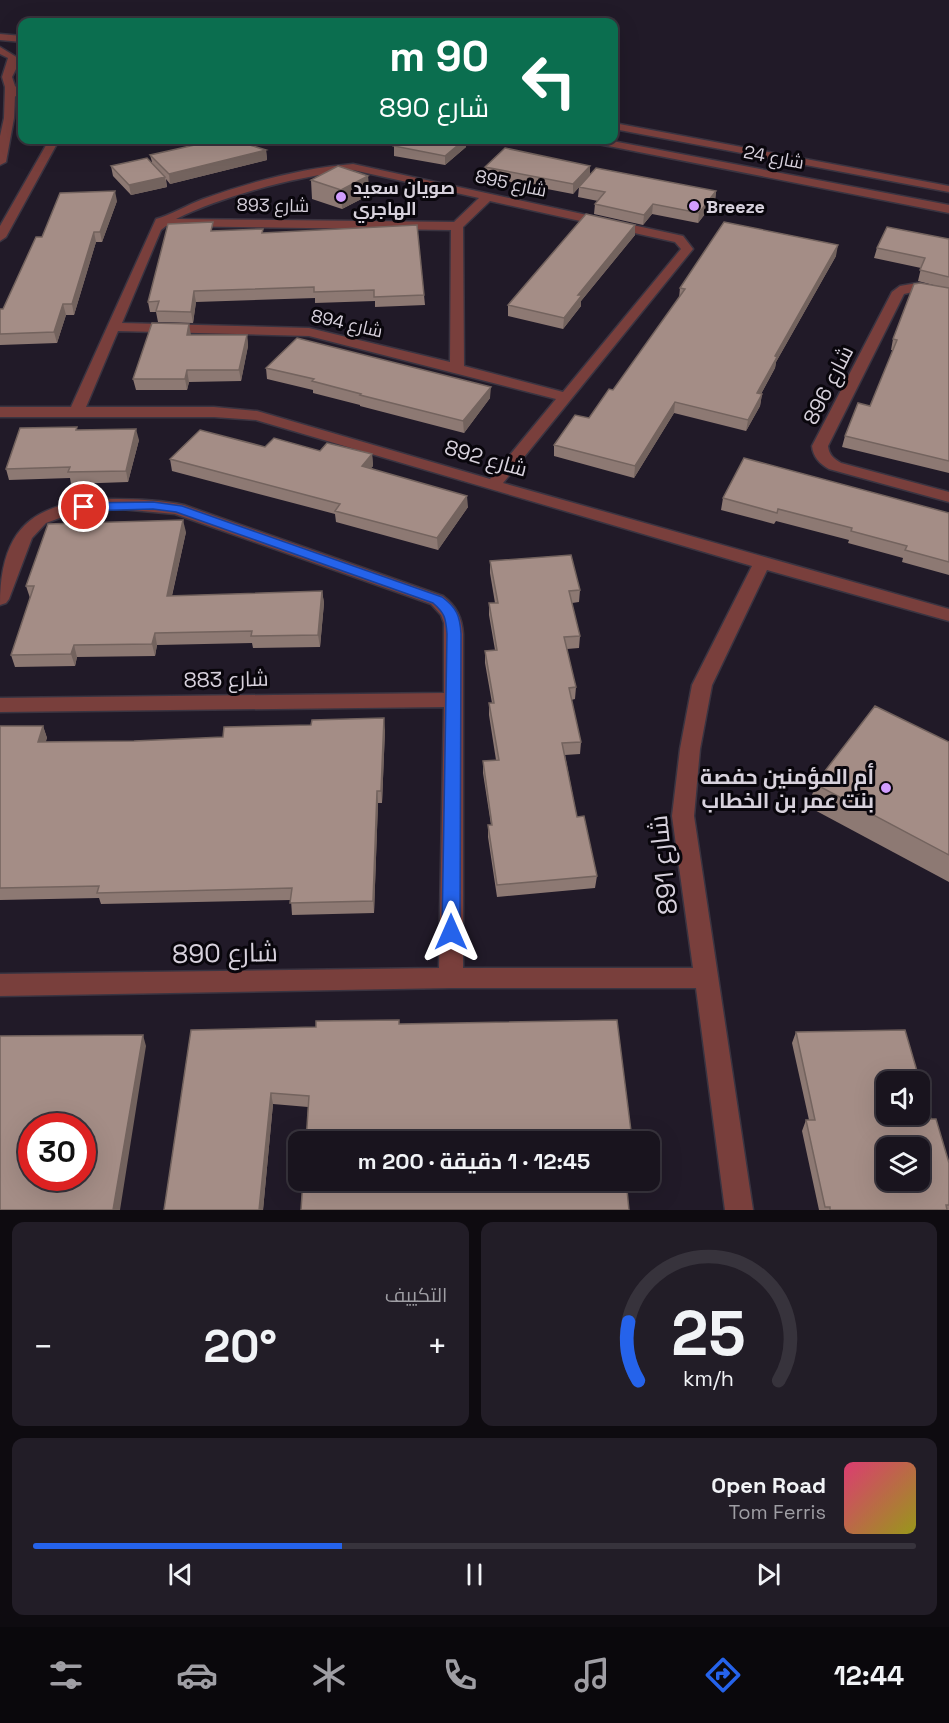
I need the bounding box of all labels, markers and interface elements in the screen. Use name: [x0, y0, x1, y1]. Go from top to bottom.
text: 90 m: [389, 30, 489, 83]
icon: left: [510, 42, 588, 120]
text: شارع 890: [379, 90, 489, 125]
street label: شارع 24: [742, 140, 806, 175]
street label: شارع 895: [473, 164, 549, 203]
place label: صويان سعيد الهاجري: [353, 176, 455, 223]
marker: صويان سعيد الهاجري: [334, 190, 348, 204]
street label: شارع 893: [236, 193, 309, 218]
place label: Breeze: [706, 195, 765, 218]
marker: Breeze: [687, 199, 701, 213]
street label: شارع 894: [309, 304, 385, 343]
street label: شارع 896: [797, 341, 860, 429]
street label: شارع 892: [441, 433, 530, 484]
pin: [58, 481, 109, 532]
icon: arrive: [67, 490, 100, 523]
street label: شارع 883: [183, 665, 269, 694]
place label: أم المؤمنين حفصة بنت عمر بن الخطاب: [700, 763, 874, 814]
marker: أم المؤمنين حفصة بنت عمر بن الخطاب: [879, 781, 893, 795]
street label: شارع 891: [641, 813, 685, 917]
position arrow: [419, 900, 483, 964]
street label: شارع 890: [172, 935, 278, 971]
map controls: [876, 1071, 930, 1191]
button: sound: [876, 1071, 930, 1125]
speed limit sign: 30: [18, 1113, 96, 1191]
button: layers: [876, 1137, 930, 1191]
text: 12:45 · 1 دقيقة · 200 m: [358, 1147, 590, 1175]
text: التكييف: [385, 1282, 448, 1308]
text: 25: [671, 1294, 746, 1373]
text: 20°: [203, 1318, 277, 1375]
text: −: [33, 1326, 53, 1368]
text: +: [427, 1326, 448, 1368]
text: km/h: [683, 1365, 734, 1392]
text: Open Road: [711, 1471, 826, 1499]
text: Tom Ferris: [729, 1499, 826, 1525]
icon: previous: [164, 1558, 197, 1591]
icon: pause: [458, 1558, 491, 1591]
icon: next: [752, 1558, 785, 1591]
icon: filters: [45, 1654, 87, 1696]
icon: car: [176, 1654, 218, 1696]
icon: climate: [308, 1654, 350, 1696]
icon: phone: [439, 1654, 481, 1696]
icon: music: [571, 1654, 613, 1696]
icon: directions: [702, 1654, 744, 1696]
text: 12:44: [834, 1658, 904, 1693]

